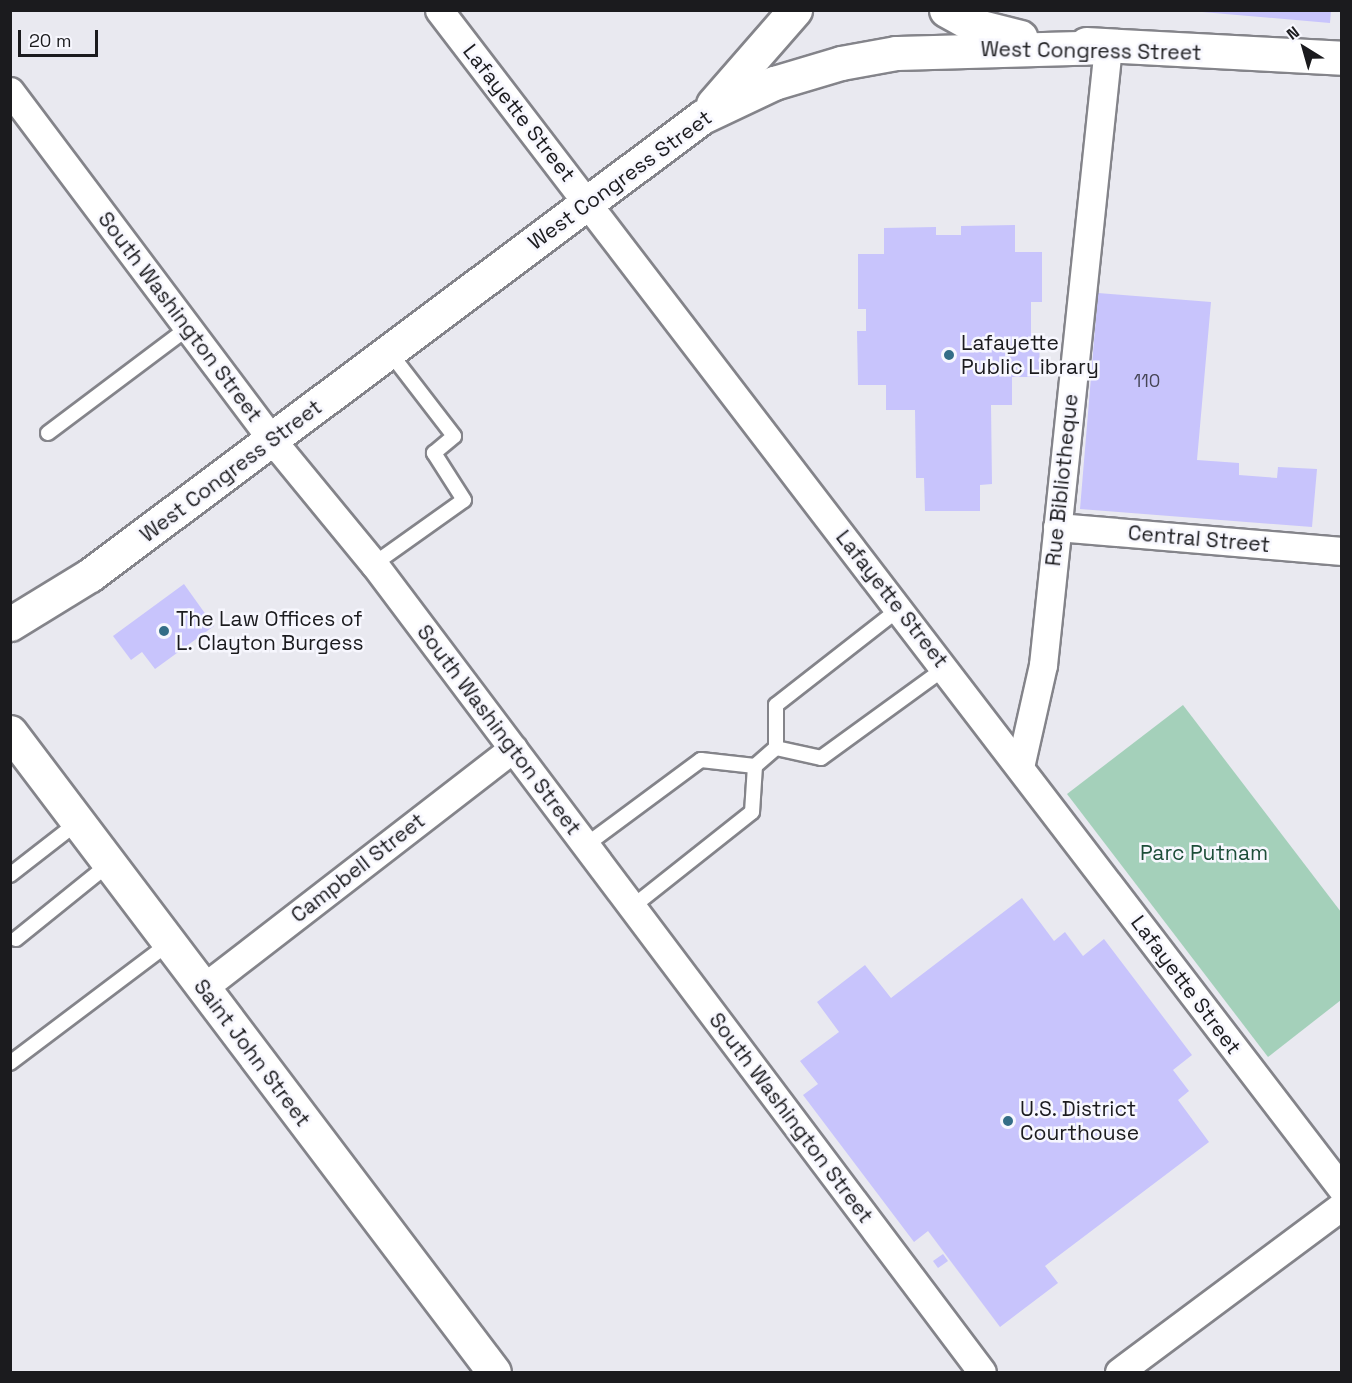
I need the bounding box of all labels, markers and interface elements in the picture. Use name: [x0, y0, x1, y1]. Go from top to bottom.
scale bar: [21, 18, 100, 56]
north arrow: [1274, 18, 1334, 78]
text: N: [1282, 22, 1303, 45]
text: 20 m: [29, 29, 72, 52]
street label: West Congress Street: [980, 36, 1202, 66]
street label: Lafayette Street: [458, 39, 580, 187]
street label: West Congress Street: [523, 105, 717, 255]
street label: South Washington Street: [93, 207, 267, 427]
place label: Lafayette Public Library: [961, 330, 1099, 380]
marker: Lafayette Public Library: [942, 348, 956, 362]
house number: 110: [1134, 370, 1160, 392]
street label: Rue Bibliotheque: [1040, 393, 1084, 567]
street label: West Congress Street: [135, 394, 327, 548]
street label: Central Street: [1127, 520, 1271, 558]
street label: Lafayette Street: [831, 525, 953, 673]
place label: The Law Offices of L. Clayton Burgess: [176, 606, 364, 656]
street label: South Washington Street: [412, 620, 586, 840]
marker: The Law Offices of L. Clayton Burgess: [157, 624, 171, 638]
street label: Campbell Street: [286, 808, 430, 928]
park label: Parc Putnam: [1140, 840, 1268, 866]
street label: Lafayette Street: [1126, 911, 1246, 1059]
street label: Saint John Street: [188, 974, 316, 1132]
street label: South Washington Street: [704, 1008, 878, 1228]
place label: U.S. District Courthouse: [1020, 1096, 1139, 1146]
marker: U.S. District Courthouse: [1001, 1114, 1015, 1128]

